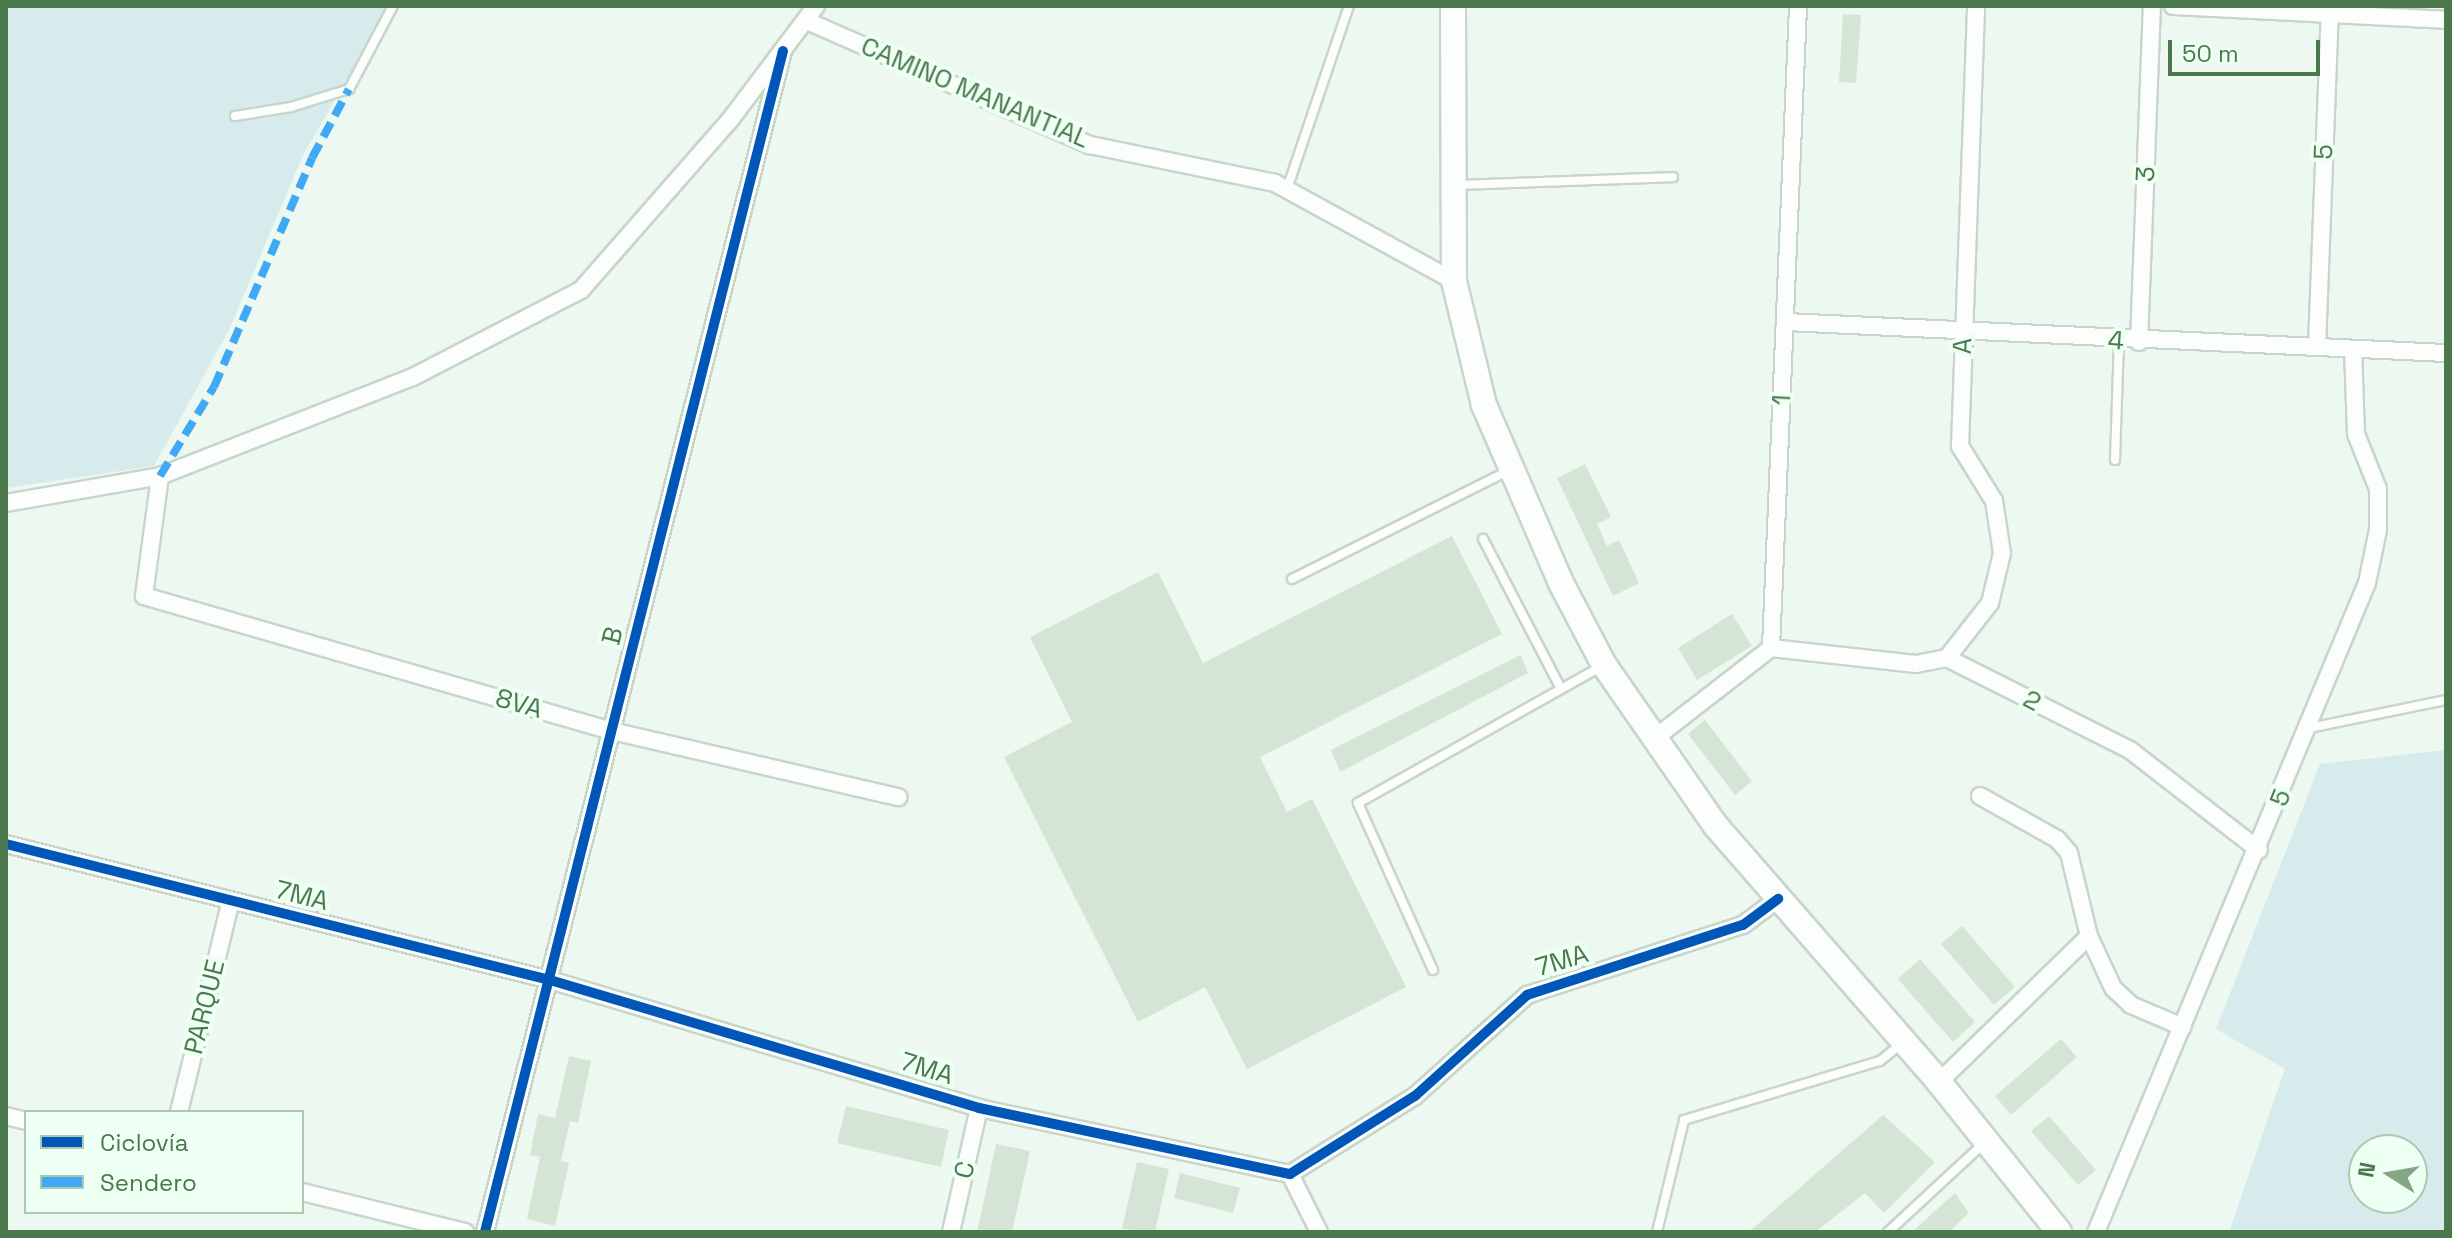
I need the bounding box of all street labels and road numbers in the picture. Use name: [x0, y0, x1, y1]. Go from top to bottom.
street label: CAMINO MANANTIAL: [856, 31, 1094, 155]
street label: 5: [2308, 144, 2340, 160]
street label: 3: [2130, 166, 2162, 182]
street label: 4: [2107, 325, 2125, 357]
street label: A: [1947, 337, 1979, 355]
street label: 1: [1766, 394, 1798, 406]
street label: B: [596, 624, 630, 648]
street label: 8VA: [492, 682, 546, 726]
street label: 2: [2018, 684, 2046, 718]
street label: 5: [2264, 785, 2298, 811]
street label: 7MA: [272, 874, 332, 918]
street label: 7MA: [1532, 938, 1592, 984]
street label: PARQUE: [178, 957, 232, 1057]
street label: 7MA: [897, 1046, 957, 1092]
street label: C: [948, 1158, 982, 1182]

